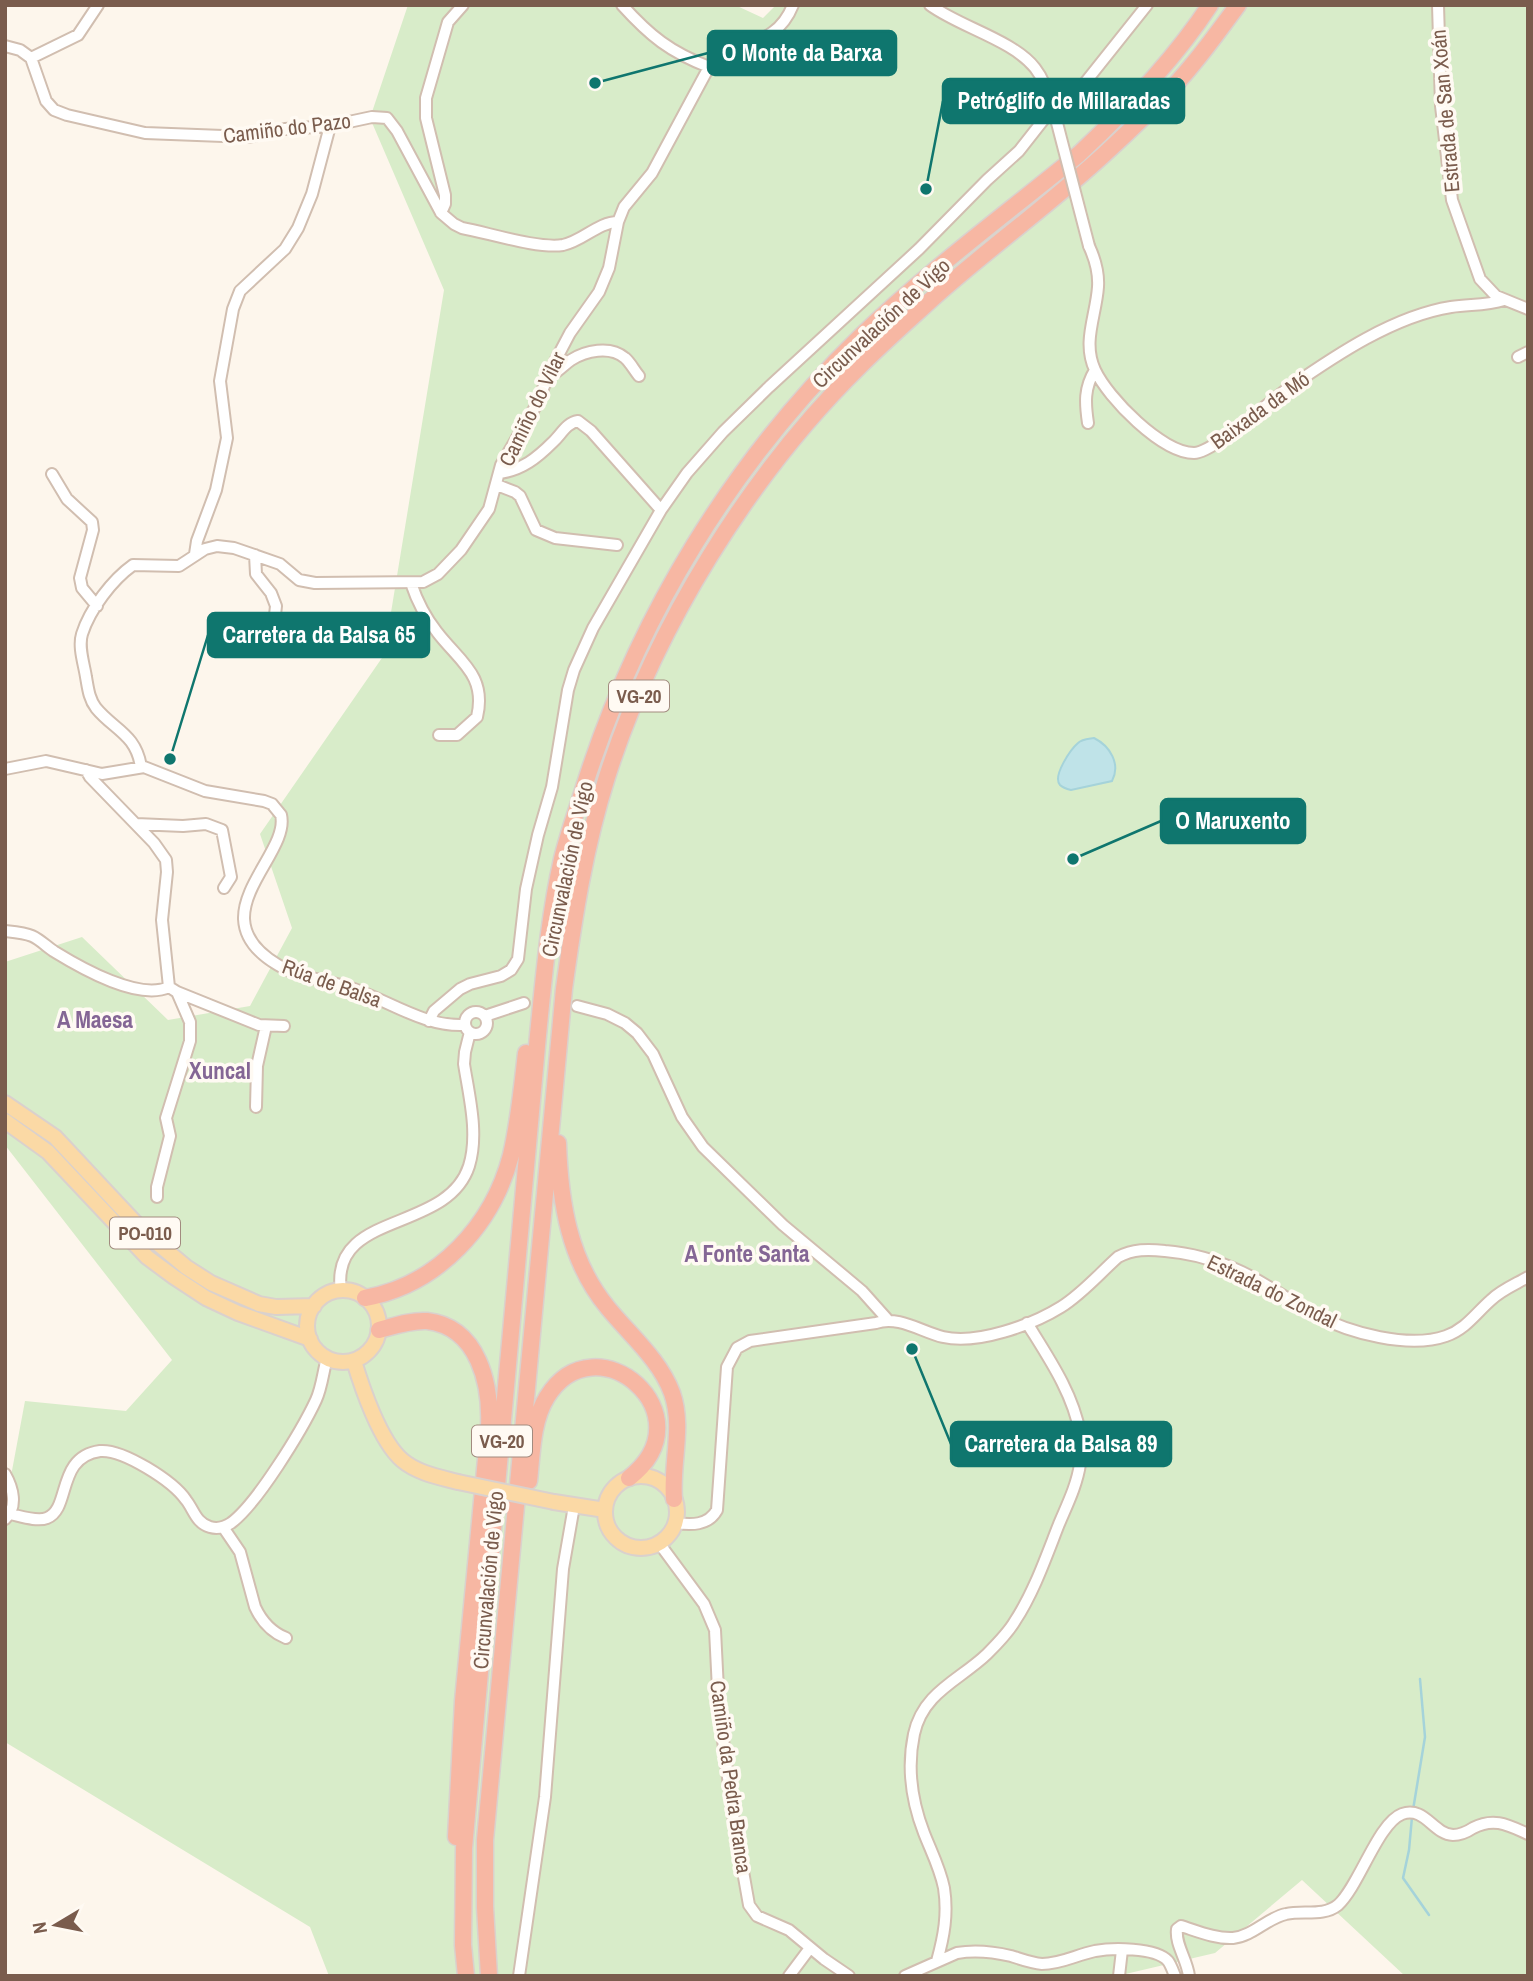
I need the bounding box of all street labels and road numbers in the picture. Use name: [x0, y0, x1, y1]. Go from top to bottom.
street label: Estrada de San Xoán: [1423, 28, 1467, 194]
street label: Camiño do Pazo: [222, 106, 352, 150]
street label: Circunvalación de Vigo: [806, 251, 956, 395]
street label: Camiño do Vilar: [492, 347, 572, 471]
street label: Baixada da Mó: [1205, 364, 1315, 456]
road number: VG-20: [609, 680, 669, 712]
street label: Circunvalación de Vigo: [534, 779, 600, 959]
street label: Rúa de Balsa: [278, 952, 386, 1014]
road number: PO-010: [110, 1218, 180, 1248]
street label: Estrada do Zondal: [1202, 1247, 1342, 1335]
road number: VG-20: [472, 1426, 532, 1456]
street label: Circunvalación de Vigo: [466, 1490, 510, 1670]
street label: Camiño da Pedra Branca: [703, 1679, 759, 1876]

